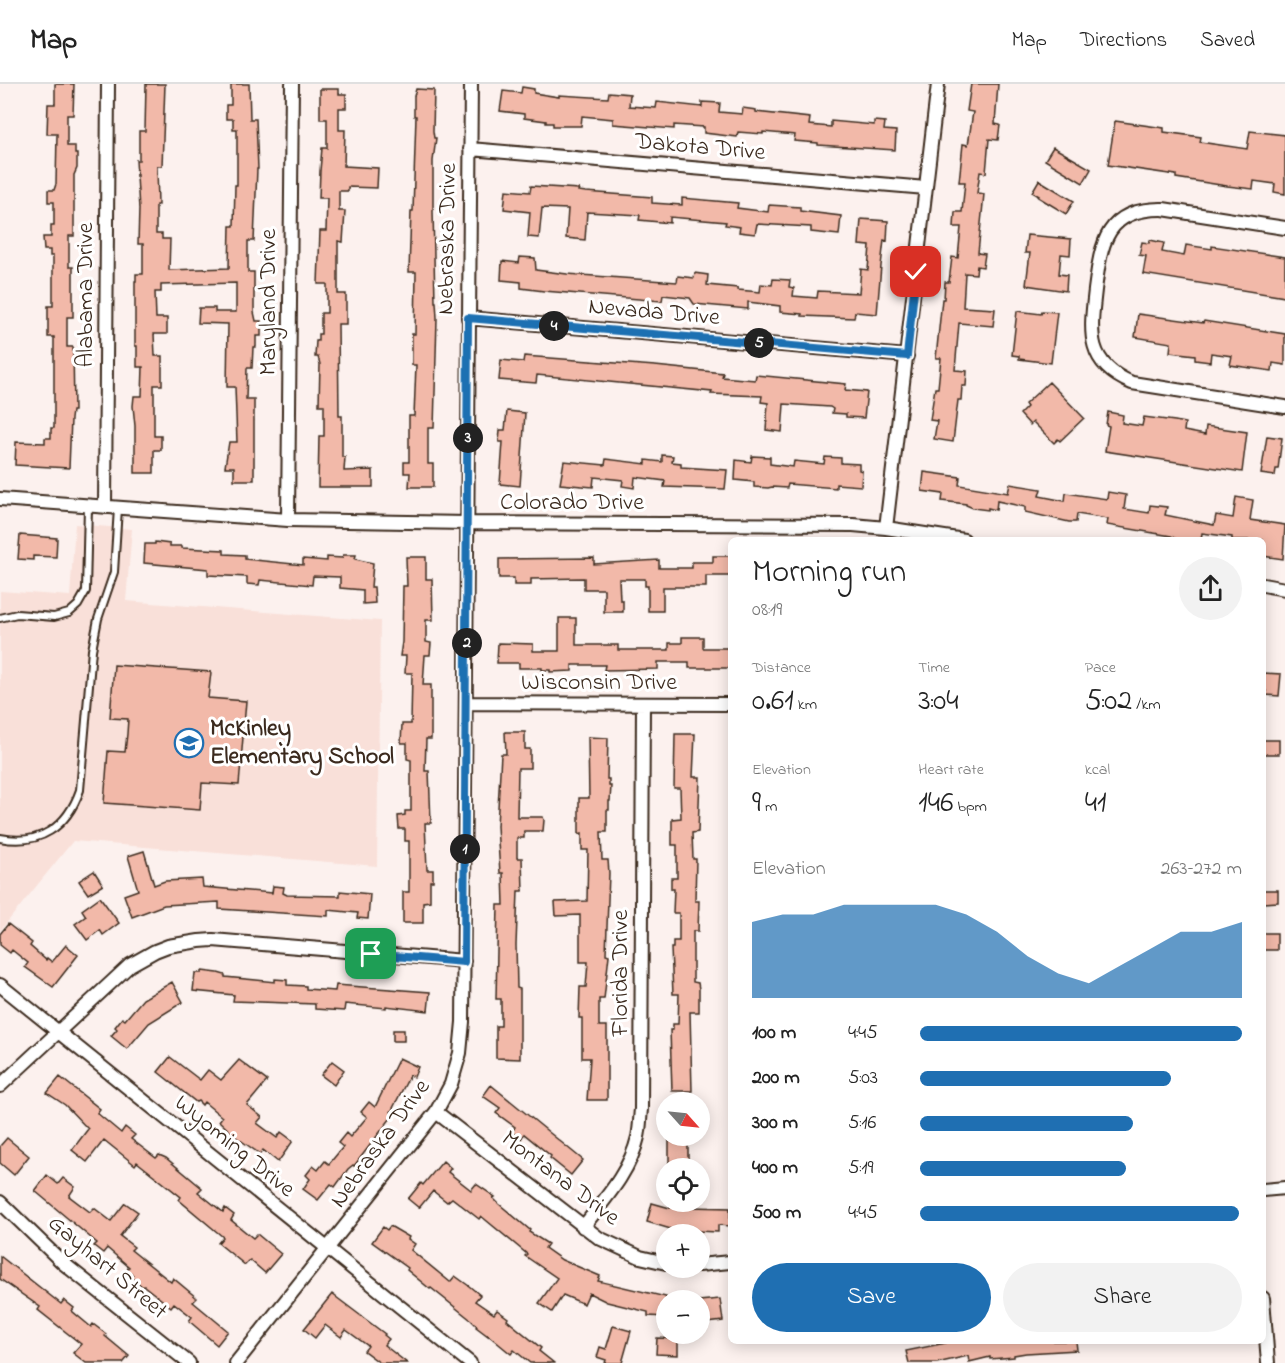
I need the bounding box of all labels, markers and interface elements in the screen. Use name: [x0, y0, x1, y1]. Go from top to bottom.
text: Map: [30, 21, 77, 62]
text: Map: [1011, 26, 1047, 56]
text: Directions: [1080, 26, 1167, 56]
text: Saved: [1200, 26, 1255, 56]
street label: Dakota Drive: [632, 125, 767, 171]
street label: Nebraska Drive: [429, 163, 467, 315]
street label: Alabama Drive: [69, 222, 104, 368]
street label: Maryland Drive: [252, 228, 288, 375]
pin: [890, 246, 941, 297]
icon: check: [899, 255, 932, 288]
street label: Nevada Drive: [587, 290, 721, 336]
pin: 4: [539, 311, 569, 341]
text: 4: [551, 314, 557, 338]
pin: 5: [744, 328, 774, 358]
text: 5: [754, 331, 764, 355]
pin: 3: [453, 423, 483, 453]
text: 3: [465, 426, 471, 450]
street label: Colorado Drive: [500, 486, 644, 521]
text: Morning run: [752, 549, 906, 597]
button: share: [1179, 557, 1242, 620]
text: 08:19: [752, 596, 782, 625]
pin: 2: [452, 628, 482, 658]
text: 2: [463, 631, 471, 655]
text: Distance: [752, 656, 811, 680]
text: Time: [918, 656, 950, 680]
text: Pace: [1085, 656, 1116, 680]
street label: Wisconsin Drive: [521, 666, 677, 701]
text: 0.61: [752, 680, 794, 724]
text: 3:04: [918, 680, 959, 724]
text: 5:02: [1085, 680, 1132, 724]
text: km: [794, 693, 817, 717]
text: /km: [1132, 693, 1161, 717]
place label: McKinley Elementary School: [210, 712, 394, 776]
school or university icon: McKinley Elementary School: [173, 727, 205, 759]
text: Elevation: [752, 758, 811, 782]
text: Heart rate: [918, 758, 984, 782]
text: kcal: [1085, 758, 1110, 782]
text: 9: [752, 782, 761, 826]
text: 146: [918, 782, 953, 826]
text: 41: [1085, 782, 1107, 826]
text: m: [761, 795, 777, 819]
text: bpm: [953, 795, 987, 819]
pin: 1: [450, 834, 480, 864]
text: 1: [462, 837, 468, 861]
text: Elevation: [752, 855, 826, 884]
text: 263–272 m: [1161, 855, 1242, 884]
street label: Florida Drive: [604, 910, 639, 1037]
pin: [345, 928, 396, 979]
icon: arrive: [354, 937, 387, 970]
text: 100 m: [752, 1019, 796, 1048]
text: 4:45: [848, 1019, 878, 1048]
text: 200 m: [752, 1064, 800, 1093]
text: 5:03: [848, 1064, 878, 1093]
street label: Nebraska Drive: [322, 1072, 440, 1216]
street label: Wyoming Drive: [165, 1087, 302, 1208]
north arrow: [656, 1092, 710, 1146]
map controls: [656, 1092, 710, 1344]
text: 300 m: [752, 1109, 798, 1138]
text: 5:16: [848, 1109, 876, 1138]
street label: Montana Drive: [493, 1123, 627, 1235]
text: 400 m: [752, 1154, 798, 1183]
text: 5:19: [848, 1154, 874, 1183]
button: locate: [656, 1158, 710, 1212]
text: 500 m: [752, 1199, 801, 1228]
text: 4:45: [848, 1199, 878, 1228]
street label: Gayhart Street: [39, 1207, 175, 1330]
button: +: [656, 1224, 710, 1278]
button: Save: [752, 1263, 991, 1332]
button: Share: [1003, 1263, 1242, 1332]
button: −: [656, 1290, 710, 1344]

